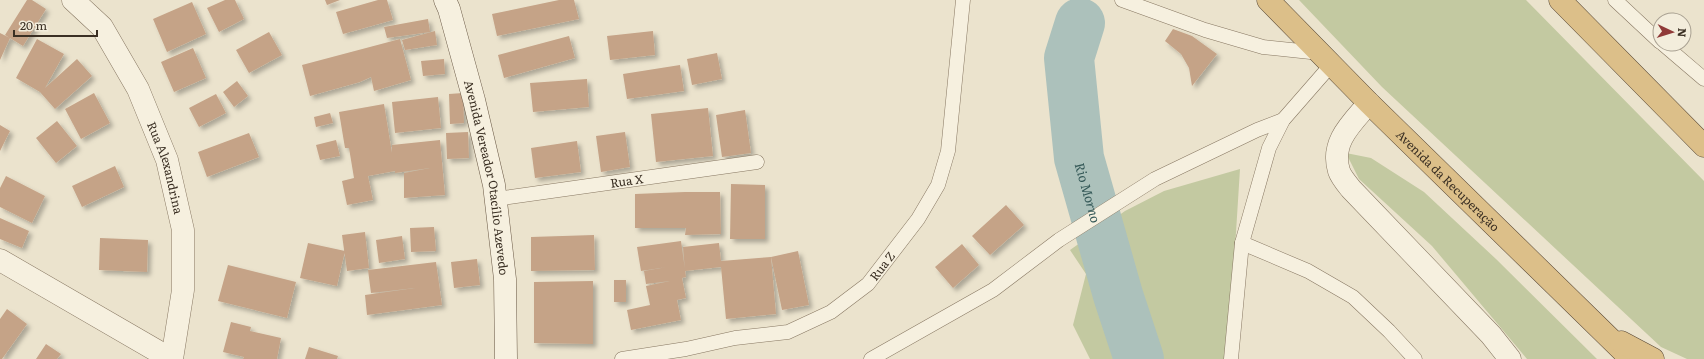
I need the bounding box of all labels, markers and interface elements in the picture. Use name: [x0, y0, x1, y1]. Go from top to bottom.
scale bar: [14, 12, 97, 38]
north arrow: [1652, 12, 1692, 52]
text: 20 m: [20, 16, 47, 34]
text: N: [1675, 28, 1691, 38]
street label: Avenida Vereador Otacílio Azevedo: [460, 78, 514, 276]
street label: Rua Alexandrina: [143, 119, 188, 216]
street label: Avenida da Recuperação: [1392, 126, 1504, 235]
water label: Rio Morno: [1071, 160, 1106, 225]
street label: Rua X: [609, 169, 645, 192]
street label: Rua Z: [865, 247, 899, 284]

